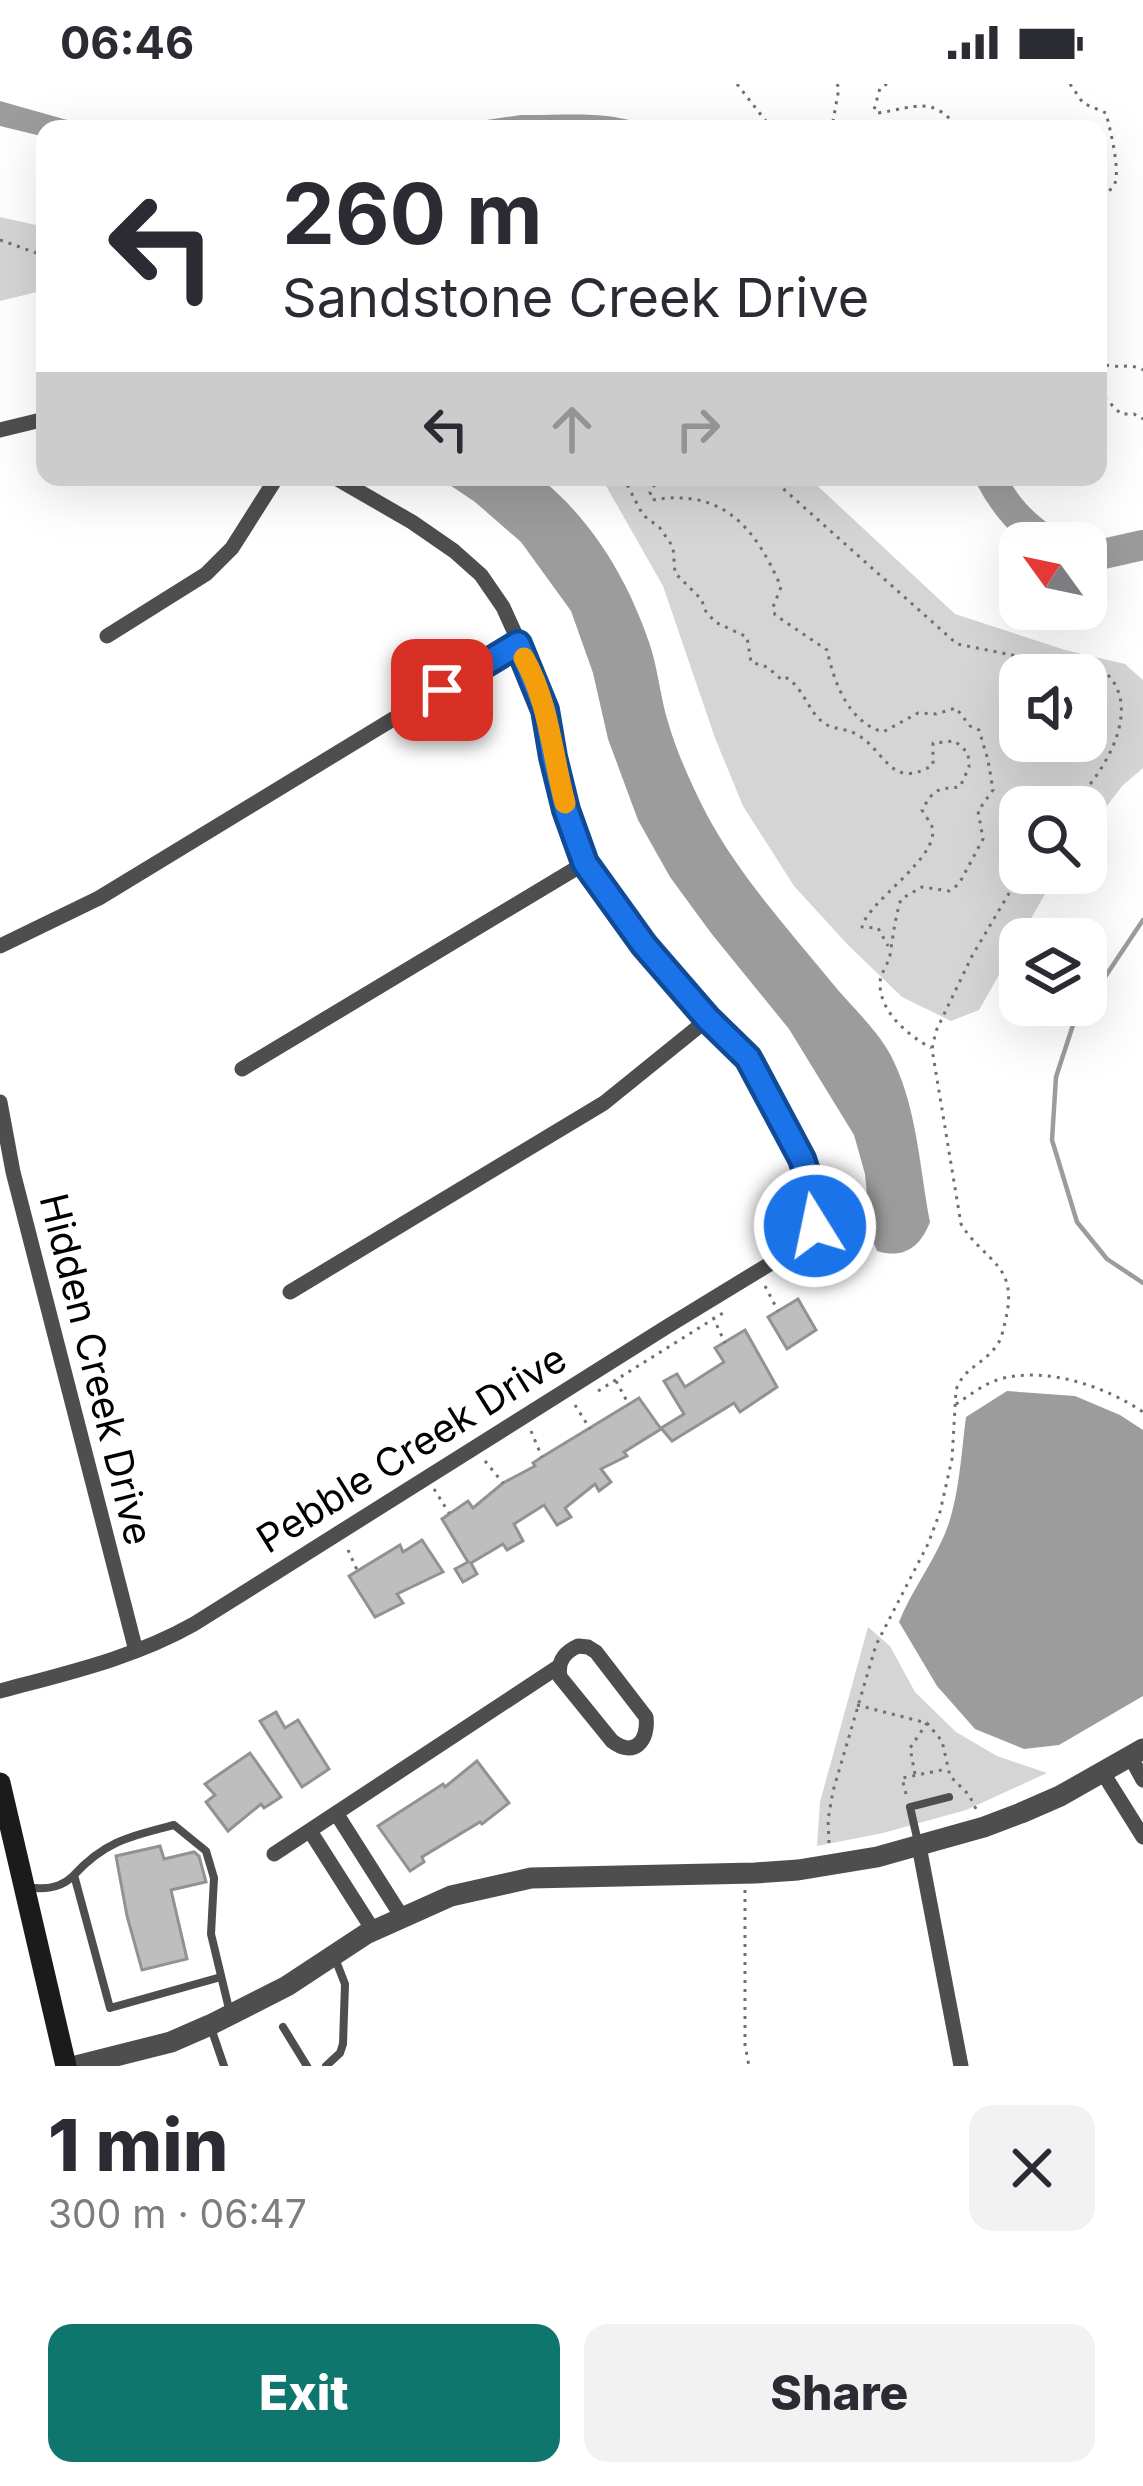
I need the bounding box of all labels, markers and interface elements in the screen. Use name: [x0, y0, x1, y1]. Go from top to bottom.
text: 06:46: [60, 15, 194, 70]
text: 260 m: [282, 163, 543, 264]
icon: left: [84, 168, 240, 324]
text: Sandstone Creek Drive: [282, 265, 869, 330]
icon: left: [413, 396, 479, 462]
icon: ahead: [539, 396, 605, 462]
icon: right: [665, 396, 731, 462]
north arrow: [999, 522, 1107, 630]
map controls: [999, 522, 1107, 1026]
pin: [391, 639, 493, 741]
button: sound: [999, 654, 1107, 762]
icon: arrive: [409, 657, 475, 723]
button: search: [999, 786, 1107, 894]
button: layers: [999, 918, 1107, 1026]
position arrow: [752, 1163, 878, 1289]
street label: Hidden Creek Drive: [31, 1189, 163, 1549]
street label: Pebble Creek Drive: [248, 1334, 574, 1562]
text: 1 min: [48, 2101, 228, 2188]
button: close: [969, 2105, 1095, 2231]
text: 300 m · 06:47: [48, 2190, 307, 2237]
button: Exit: [48, 2324, 560, 2462]
button: Share: [584, 2324, 1095, 2462]

